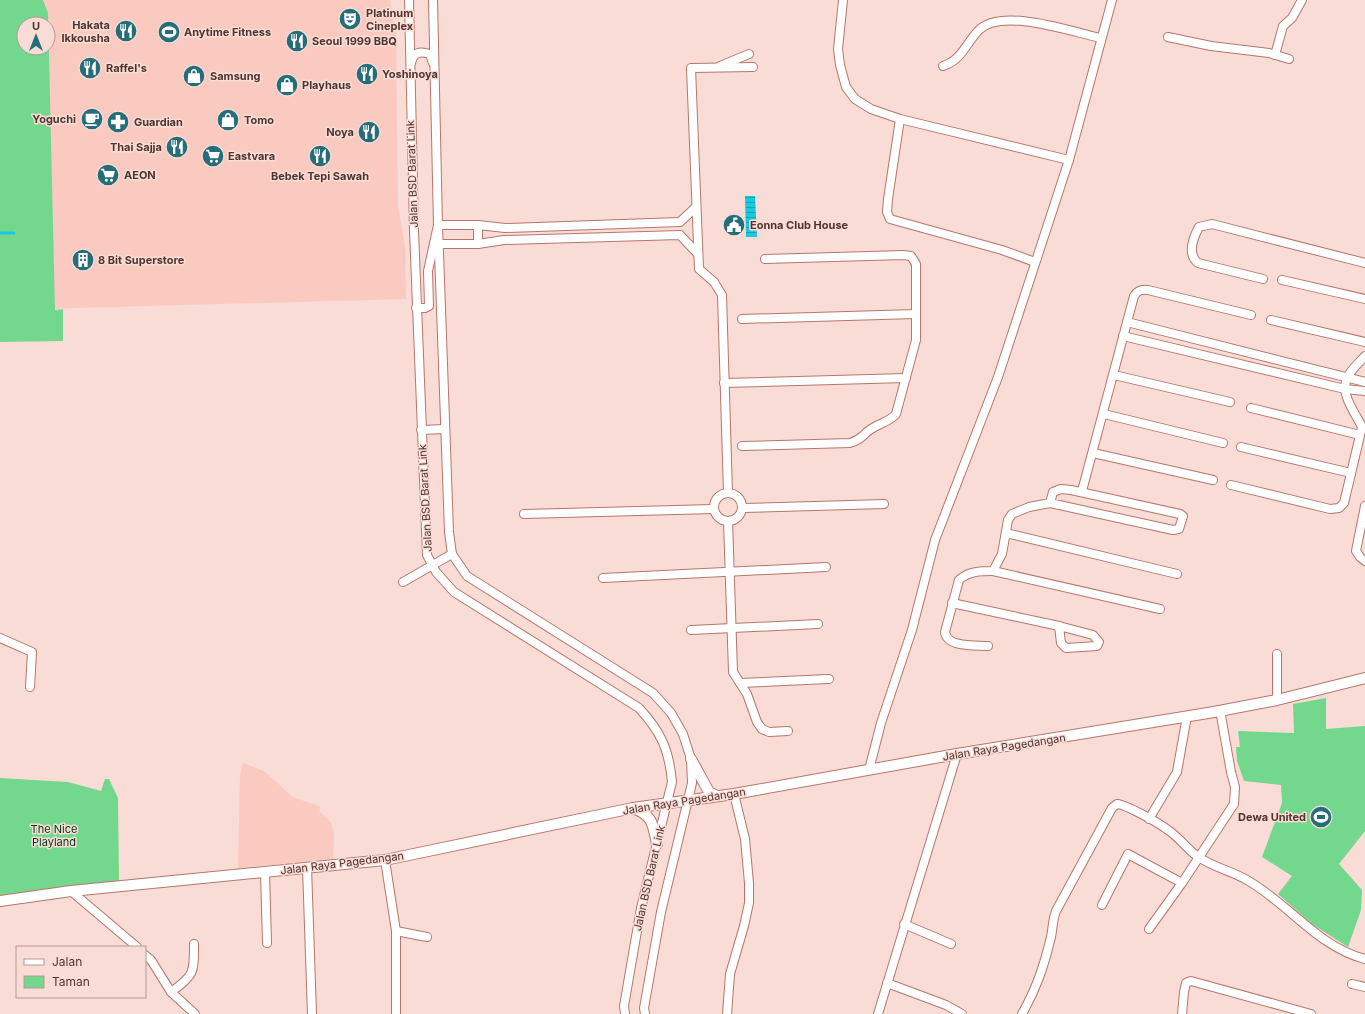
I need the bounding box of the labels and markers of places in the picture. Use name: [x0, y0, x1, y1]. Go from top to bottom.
theatre icon: Platinum Cineplex: [337, 6, 363, 32]
place label: Platinum Cineplex: [366, 6, 414, 33]
place label: Hakata Ikkousha: [61, 18, 110, 45]
restaurant icon: Hakata Ikkousha: [113, 18, 139, 44]
sports icon: Anytime Fitness: [156, 19, 182, 45]
place label: Anytime Fitness: [184, 25, 271, 39]
restaurant icon: Seoul 1999 BBQ: [284, 28, 310, 54]
place label: Seoul 1999 BBQ: [312, 34, 397, 48]
restaurant icon: Raffel's: [77, 55, 103, 81]
place label: Raffel's: [106, 61, 147, 75]
restaurant icon: Yoshinoya: [354, 61, 380, 87]
shop icon: Samsung: [181, 63, 207, 89]
place label: Yoshinoya: [382, 67, 438, 81]
place label: Samsung: [210, 69, 260, 83]
shop icon: Playhaus: [274, 72, 300, 98]
place label: Playhaus: [302, 78, 351, 92]
cafe icon: Yoguchi: [79, 106, 105, 132]
shop icon: Tomo: [215, 107, 241, 133]
pharmacy icon: Guardian: [105, 109, 131, 135]
place label: Yoguchi: [32, 112, 76, 126]
place label: Tomo: [244, 113, 274, 127]
place label: Guardian: [134, 115, 183, 129]
restaurant icon: Noya: [356, 119, 382, 145]
place label: Noya: [326, 125, 354, 139]
restaurant icon: Thai Sajja: [164, 134, 190, 160]
place label: Thai Sajja: [110, 140, 162, 154]
supermarket icon: Eastvara: [200, 143, 226, 169]
restaurant icon: Bebek Tepi Sawah: [307, 143, 333, 169]
place label: Eastvara: [228, 149, 275, 163]
supermarket icon: AEON: [95, 162, 121, 188]
place label: AEON: [124, 168, 156, 182]
place label: Bebek Tepi Sawah: [271, 169, 369, 183]
public building icon: Eonna Club House: [721, 212, 747, 238]
place label: Eonna Club House: [750, 218, 849, 232]
building icon: 8 Bit Superstore: [70, 247, 96, 273]
place label: 8 Bit Superstore: [98, 253, 185, 267]
sports icon: Dewa United: [1308, 804, 1334, 830]
place label: Dewa United: [1238, 810, 1306, 824]

